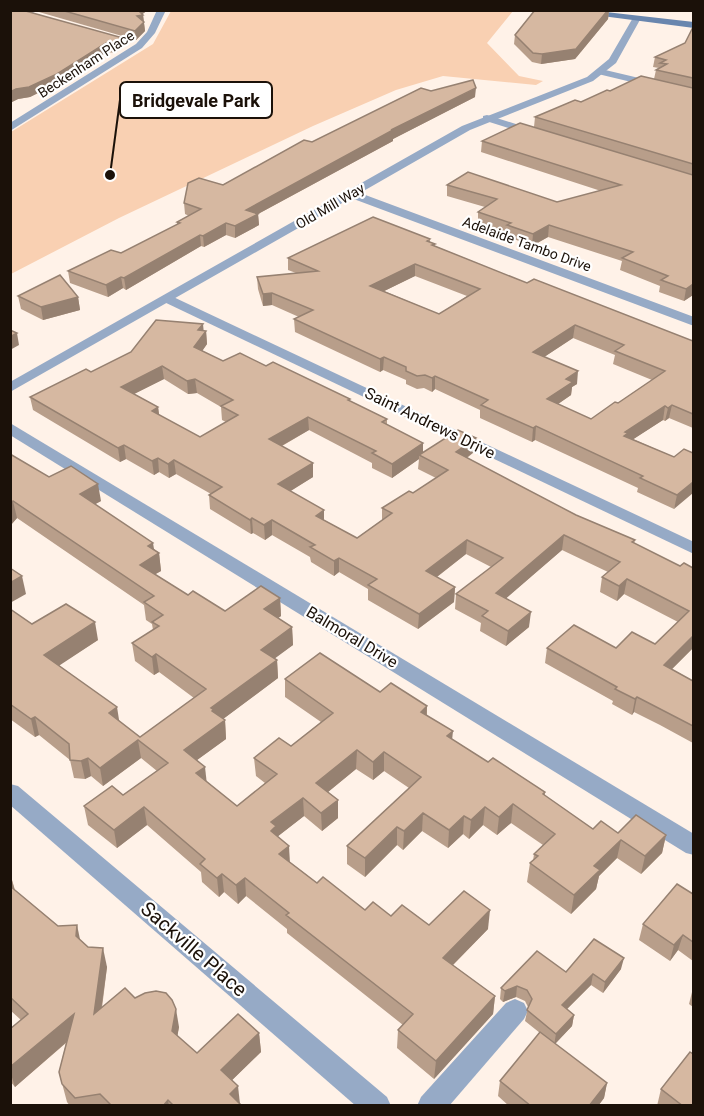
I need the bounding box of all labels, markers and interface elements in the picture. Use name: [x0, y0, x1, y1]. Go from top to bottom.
street label: Beckenham Place: [35, 27, 137, 101]
callout: Bridgevale Park: [120, 82, 272, 118]
text: Bridgevale Park: [132, 90, 260, 111]
street label: Old Mill Way: [293, 180, 368, 232]
street label: Adelaide Tambo Drive: [461, 213, 593, 275]
street label: Saint Andrews Drive: [362, 383, 498, 463]
street label: Balmoral Drive: [303, 602, 401, 672]
street label: Sackville Place: [136, 896, 252, 1002]

